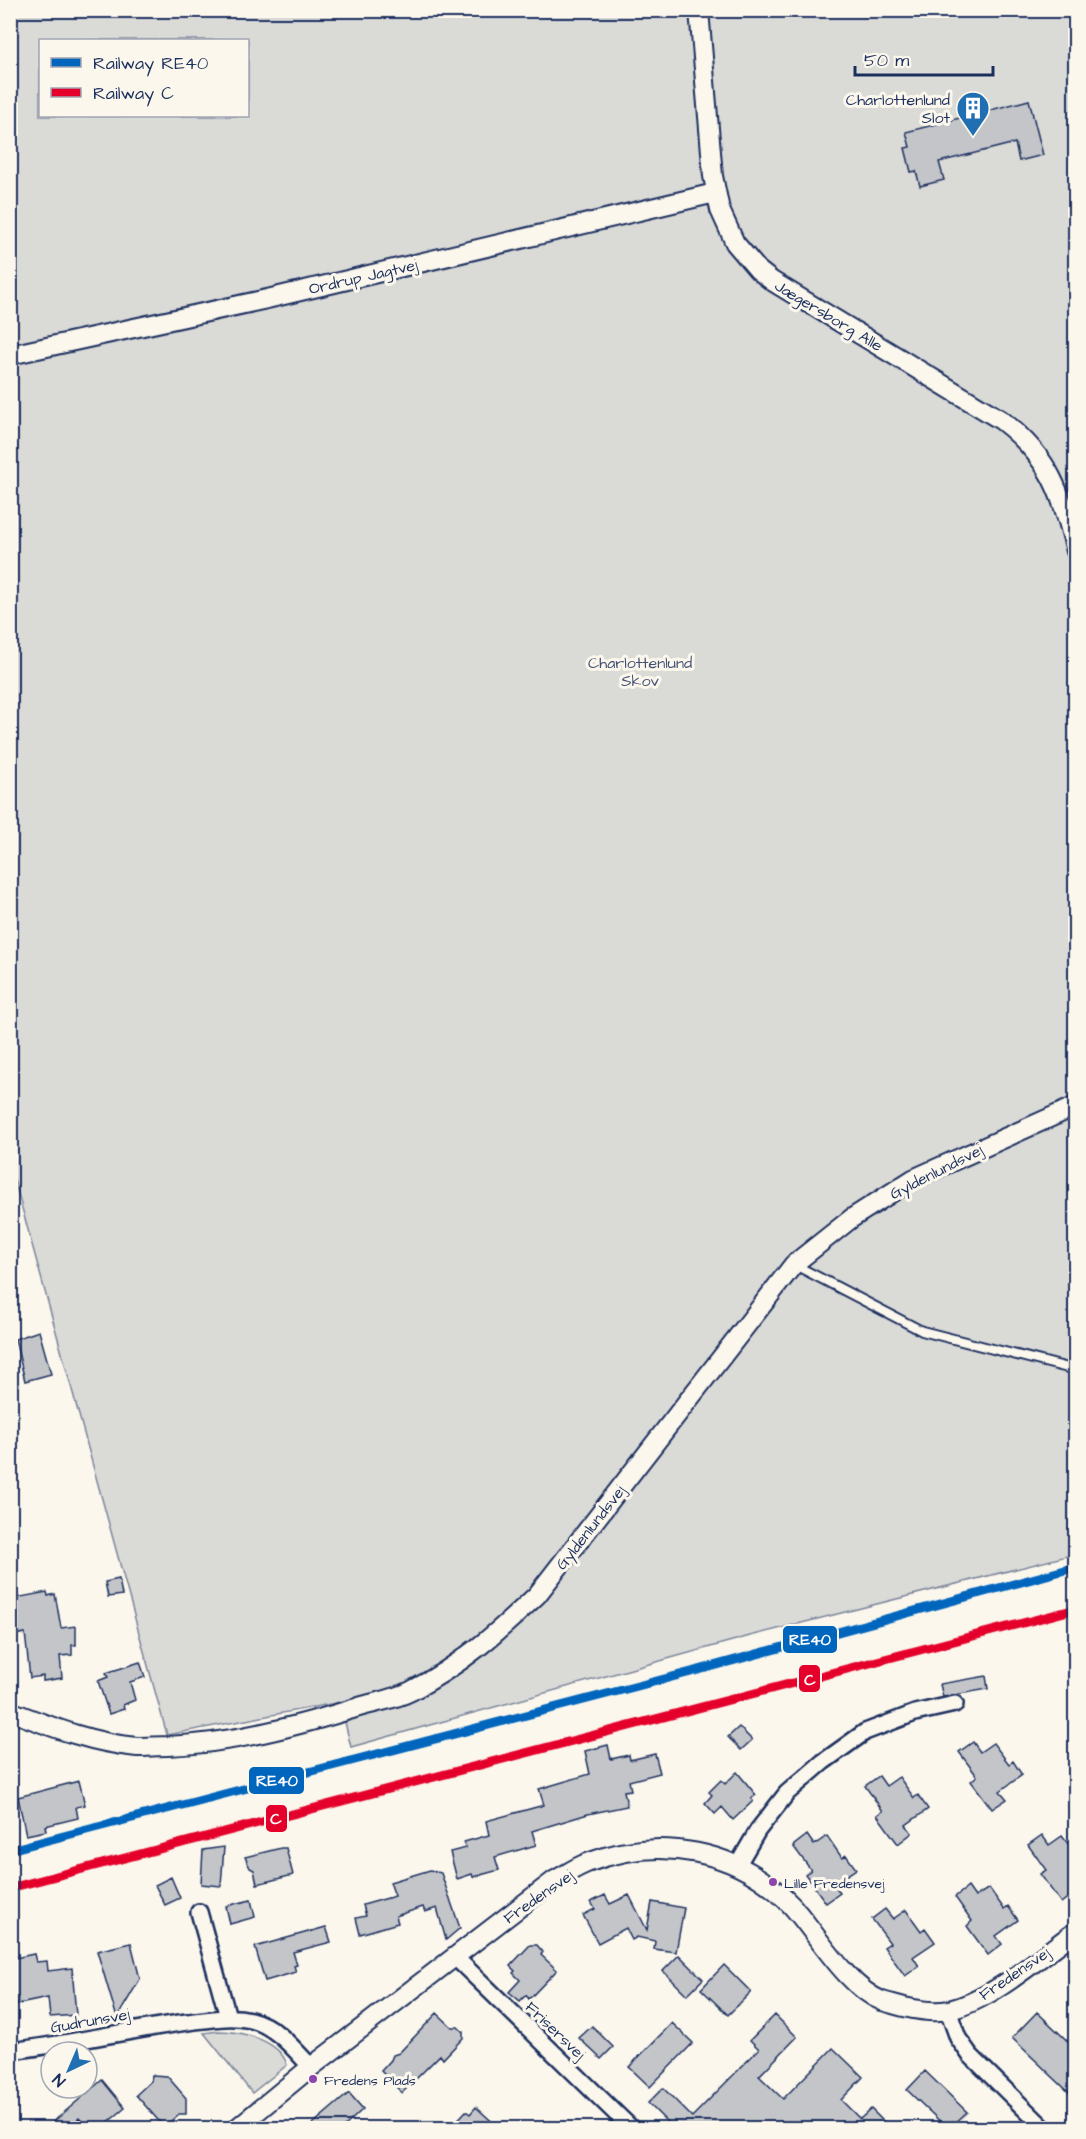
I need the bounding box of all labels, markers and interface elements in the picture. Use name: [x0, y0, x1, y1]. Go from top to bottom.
legend: [39, 39, 249, 117]
scale bar: [855, 39, 993, 77]
text: 50 m: [864, 48, 909, 73]
text: Railway RE40: [93, 51, 208, 77]
text: Railway C: [93, 81, 174, 107]
place label: Charlottenlund Slot: [846, 89, 951, 129]
building icon: Charlottenlund Slot: [955, 90, 991, 137]
street label: Ordrup Jagtvej: [307, 254, 420, 301]
street label: Jægersborg Alle: [770, 275, 887, 358]
park label: Charlottenlund Skov: [588, 652, 692, 692]
street label: Gyldenlundsvej: [886, 1139, 987, 1206]
street label: Gyldenlundsvej: [551, 1481, 632, 1575]
line badge: RE40: [782, 1625, 838, 1654]
text: RE40: [789, 1629, 831, 1651]
line badge: C: [798, 1664, 821, 1693]
text: C: [804, 1669, 816, 1691]
line badge: RE40: [248, 1766, 305, 1795]
text: RE40: [256, 1770, 298, 1792]
line badge: C: [265, 1804, 288, 1833]
text: C: [270, 1808, 282, 1830]
street label: Fredensvej: [499, 1864, 578, 1929]
place label: Lille Fredensvej: [784, 1874, 885, 1894]
marker: Lille Fredensvej: [767, 1876, 779, 1888]
street label: Fredensvej: [975, 1942, 1055, 2006]
street label: Frisersvej: [520, 1997, 590, 2065]
street label: Gudrunsvej: [49, 2003, 132, 2039]
north arrow: [39, 2040, 99, 2100]
text: N: [48, 2069, 71, 2091]
place label: Fredens Plads: [324, 2071, 416, 2091]
marker: Fredens Plads: [307, 2073, 319, 2085]

